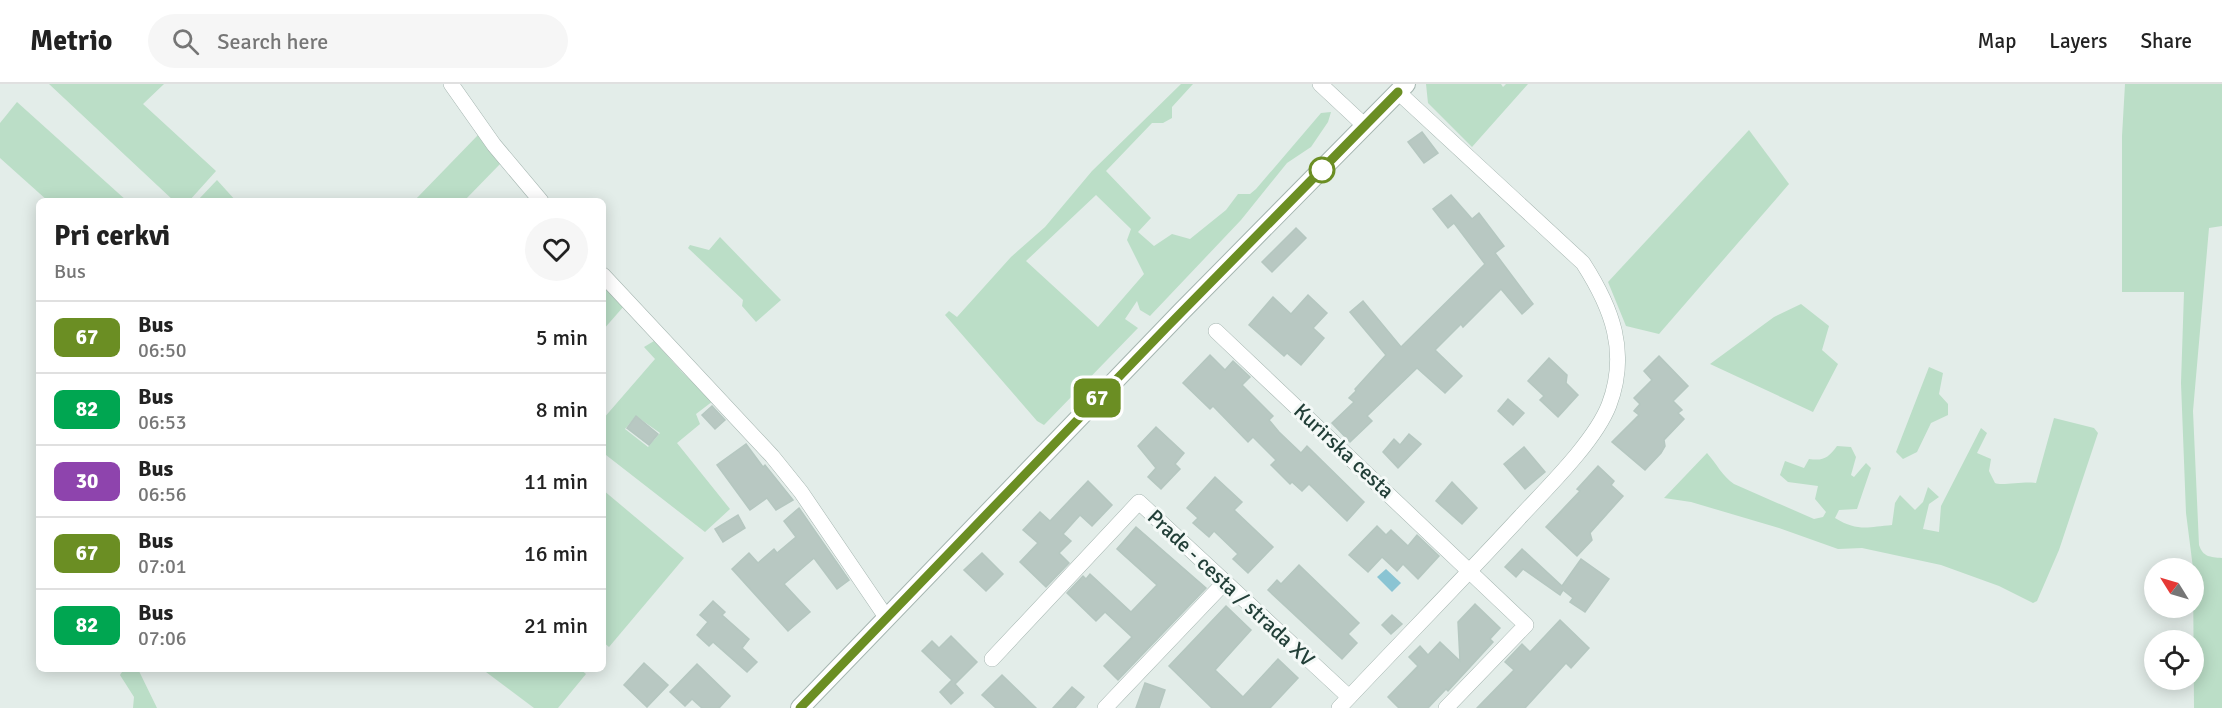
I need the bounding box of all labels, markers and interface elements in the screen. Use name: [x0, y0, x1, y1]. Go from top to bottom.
search box: [148, 14, 568, 68]
text: Metrio: [30, 24, 112, 58]
icon: search: [169, 25, 202, 58]
text: Search here: [217, 28, 328, 55]
text: Map: [1978, 28, 2016, 54]
text: Layers: [2049, 28, 2107, 54]
text: Share: [2140, 28, 2192, 54]
unlabelled marker: [1309, 157, 1335, 183]
button: heart: [525, 218, 588, 281]
text: Pri cerkvi: [54, 219, 170, 253]
text: Bus: [54, 259, 86, 284]
text: Bus: [138, 311, 173, 338]
text: 67: [76, 324, 98, 350]
text: 5 min: [536, 324, 588, 351]
text: 06:50: [138, 338, 187, 363]
line badge: 67: [1070, 378, 1124, 418]
text: Bus: [138, 383, 173, 410]
text: 67: [1086, 385, 1108, 411]
text: 82: [76, 396, 98, 422]
text: 8 min: [536, 396, 588, 423]
street label: Kurirska cesta: [1288, 398, 1400, 504]
text: 06:53: [138, 410, 187, 435]
text: Bus: [138, 455, 173, 482]
text: 30: [76, 468, 98, 494]
text: 11 min: [524, 468, 588, 495]
text: 06:56: [138, 482, 187, 507]
street label: Prade - cesta / strada XV: [1142, 504, 1320, 672]
text: Bus: [138, 527, 173, 554]
text: 67: [76, 540, 98, 566]
text: 16 min: [524, 540, 588, 567]
text: 07:01: [138, 554, 187, 579]
north arrow: [2144, 558, 2204, 618]
map controls: [2144, 558, 2204, 690]
text: Bus: [138, 599, 173, 626]
text: 82: [76, 612, 98, 638]
text: 21 min: [524, 612, 588, 639]
text: 07:06: [138, 626, 187, 651]
button: locate: [2144, 630, 2204, 690]

